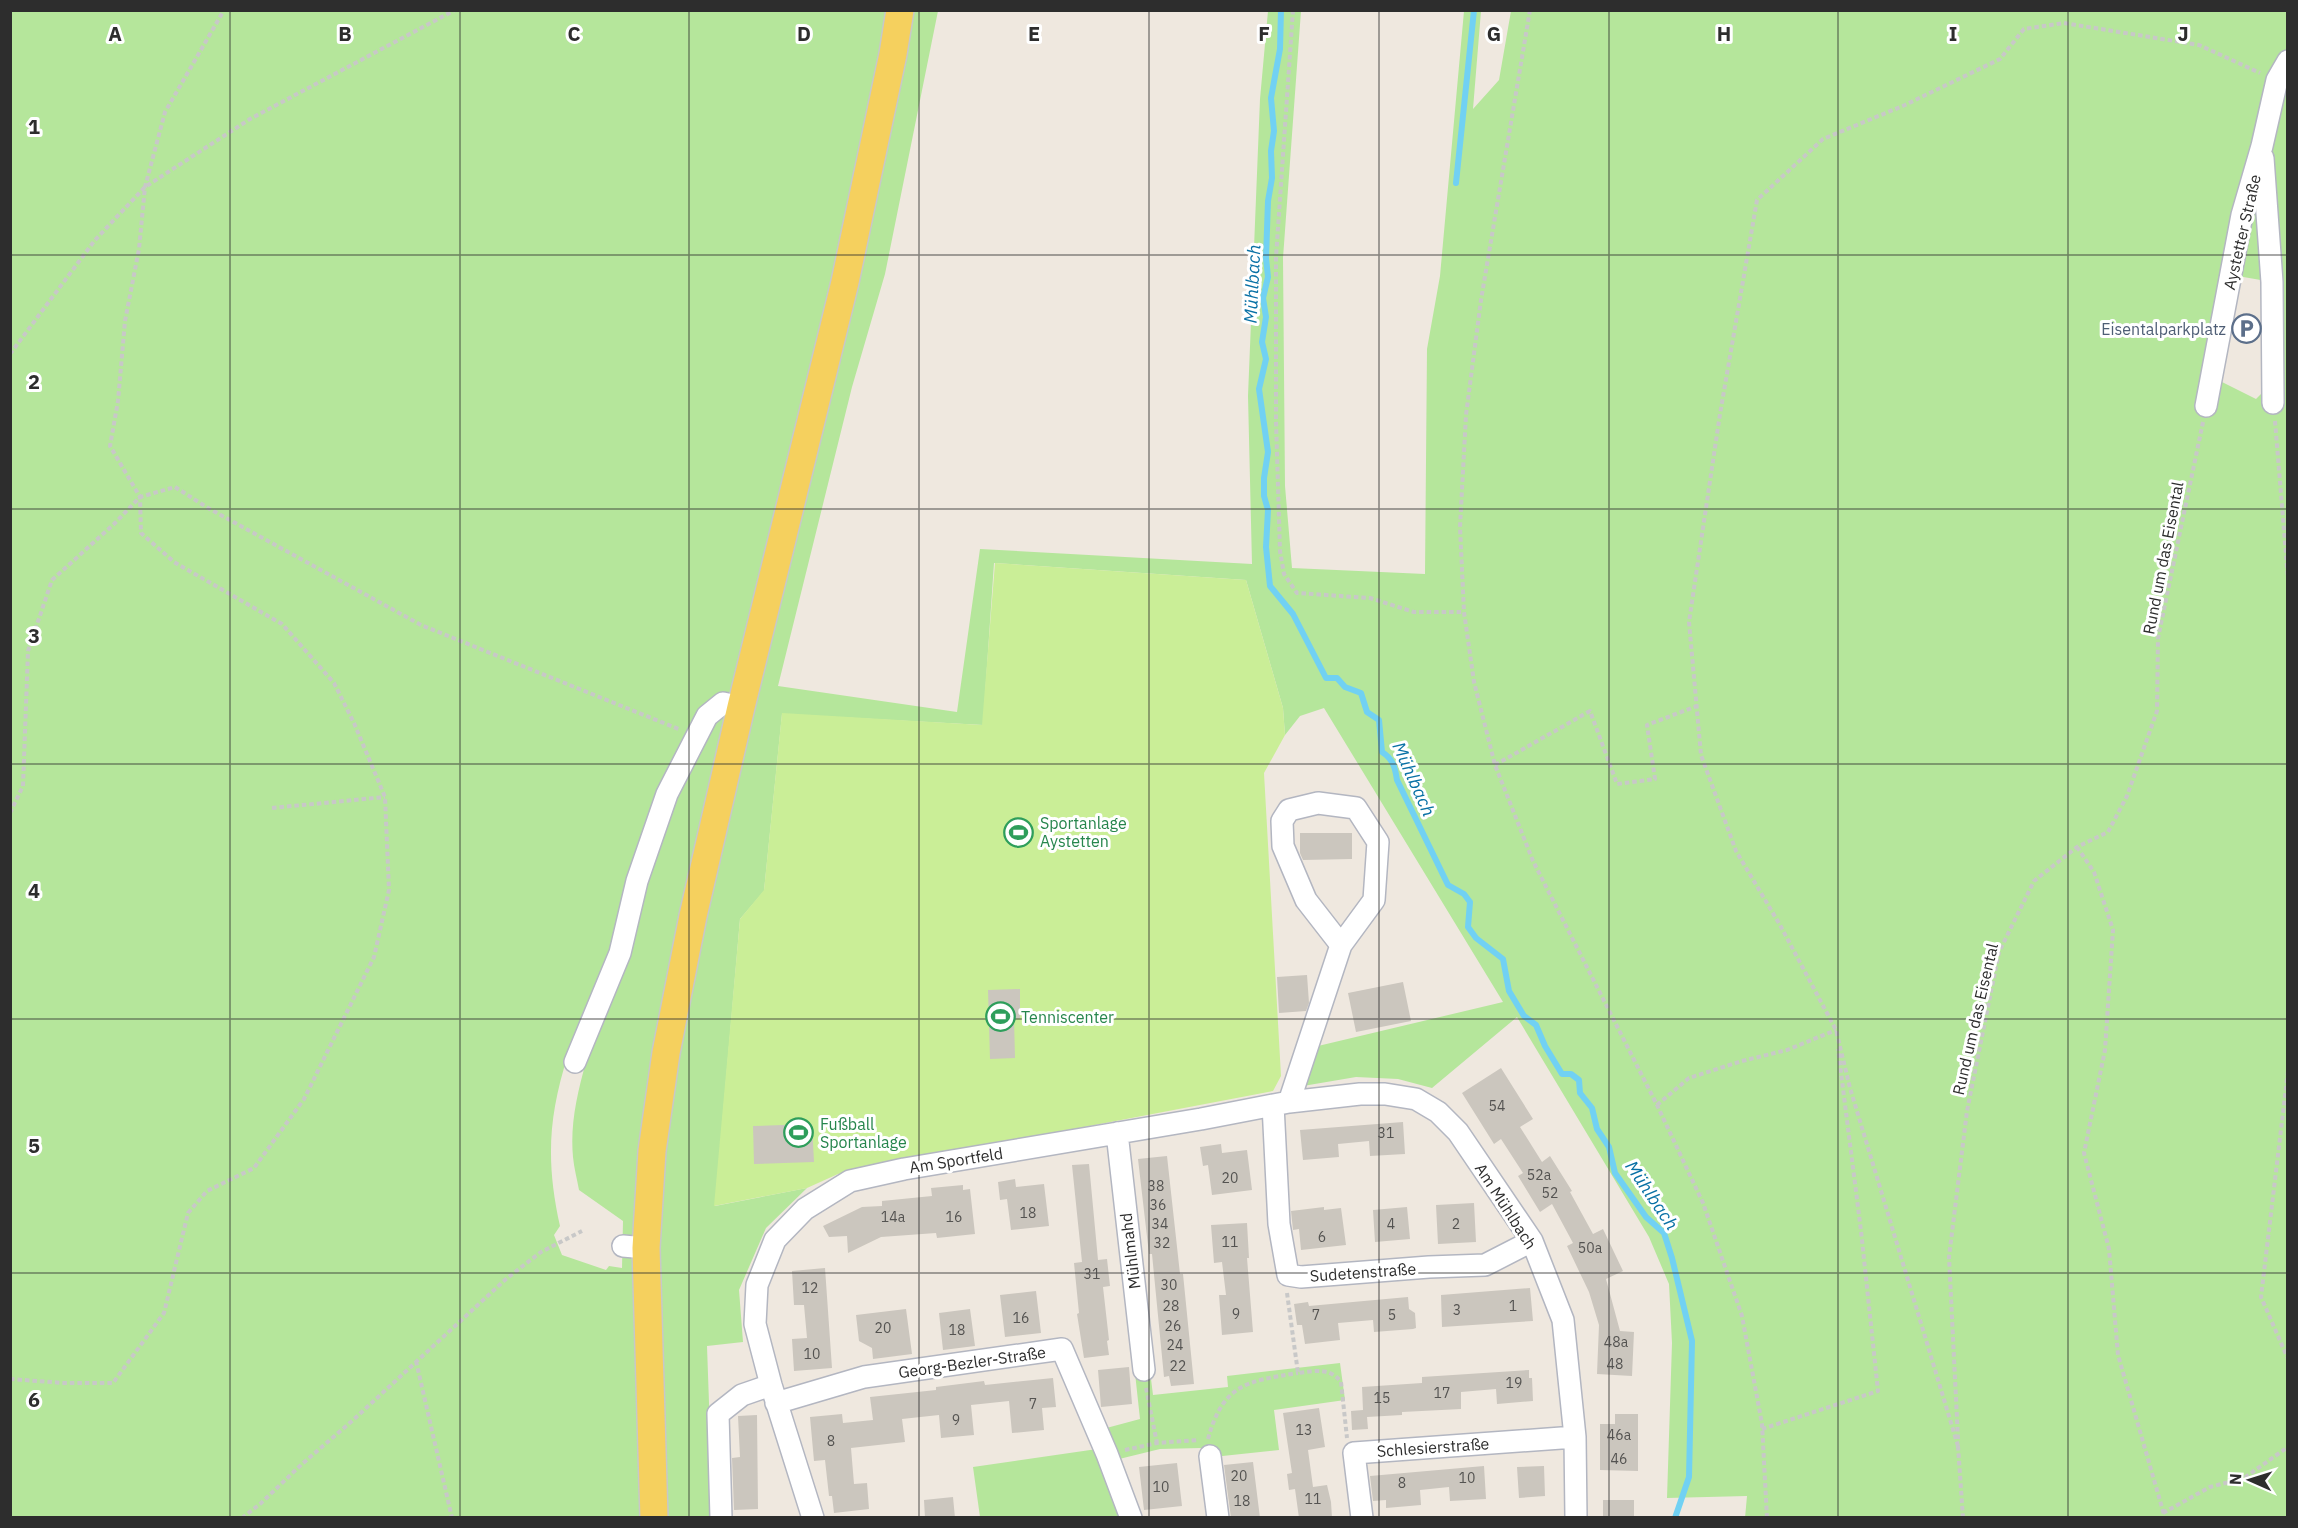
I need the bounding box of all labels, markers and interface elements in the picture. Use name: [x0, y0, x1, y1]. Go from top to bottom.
text: A: [108, 20, 122, 47]
text: B: [338, 20, 352, 47]
text: C: [567, 20, 581, 47]
text: D: [797, 20, 811, 47]
text: E: [1028, 20, 1040, 47]
text: F: [1258, 20, 1270, 47]
text: G: [1487, 20, 1501, 47]
text: H: [1717, 20, 1731, 47]
text: I: [1949, 20, 1957, 47]
text: J: [2177, 20, 2189, 47]
text: 1: [28, 113, 40, 140]
street label: Aystetter Straße: [2219, 172, 2265, 292]
water label: Mühlbach: [1238, 244, 1266, 324]
parking icon: Eisentalparkplatz: [2231, 313, 2263, 345]
place label: Eisentalparkplatz: [2101, 319, 2226, 339]
text: 2: [28, 368, 40, 395]
street label: Rund um das Eisental: [2138, 480, 2188, 636]
text: 3: [28, 622, 40, 649]
water label: Mühlbach: [1387, 738, 1441, 820]
place label: Sportanlage Aystetten: [1040, 813, 1127, 851]
sports icon: Sportanlage Aystetten: [1003, 816, 1035, 848]
text: 4: [28, 877, 40, 904]
street label: Rund um das Eisental: [1948, 941, 2002, 1097]
sports icon: Tenniscenter: [984, 1001, 1016, 1033]
place label: Tenniscenter: [1021, 1007, 1114, 1027]
house number: 54: [1489, 1097, 1505, 1115]
place label: Fußball Sportanlage: [820, 1114, 907, 1152]
sports icon: Fußball Sportanlage: [783, 1117, 815, 1149]
house number: 31: [1378, 1124, 1394, 1142]
text: 5: [28, 1132, 40, 1159]
street label: Am Sportfeld: [908, 1143, 1004, 1177]
water label: Mühlbach: [1620, 1156, 1684, 1234]
street label: Am Mühlbach: [1471, 1159, 1541, 1253]
house number: 52a: [1527, 1166, 1552, 1184]
house number: 20: [1222, 1169, 1238, 1187]
house number: 38: [1148, 1177, 1164, 1195]
house number: 52: [1542, 1184, 1558, 1202]
house number: 36: [1150, 1196, 1166, 1214]
house number: 18: [1020, 1204, 1036, 1222]
house number: 14a: [881, 1208, 906, 1226]
house number: 16: [946, 1208, 962, 1226]
street label: Mühlmahd: [1115, 1212, 1145, 1290]
house number: 34: [1152, 1215, 1168, 1233]
house number: 4: [1387, 1215, 1395, 1233]
house number: 2: [1452, 1215, 1460, 1233]
house number: 6: [1318, 1228, 1326, 1246]
house number: 11: [1222, 1233, 1238, 1251]
house number: 32: [1154, 1234, 1170, 1252]
house number: 50a: [1578, 1239, 1603, 1257]
street label: Sudetenstraße: [1309, 1258, 1417, 1286]
house number: 31: [1084, 1265, 1100, 1283]
house number: 30: [1161, 1276, 1177, 1294]
house number: 12: [802, 1279, 818, 1297]
house number: 28: [1163, 1297, 1179, 1315]
house number: 1: [1509, 1297, 1517, 1315]
house number: 3: [1453, 1301, 1461, 1319]
house number: 9: [1232, 1305, 1240, 1323]
house number: 7: [1312, 1306, 1320, 1324]
house number: 5: [1388, 1306, 1396, 1324]
house number: 16: [1013, 1309, 1029, 1327]
house number: 26: [1165, 1317, 1181, 1335]
house number: 20: [875, 1319, 891, 1337]
house number: 18: [949, 1321, 965, 1339]
house number: 48a: [1604, 1333, 1629, 1351]
house number: 24: [1167, 1336, 1183, 1354]
street label: Georg-Bezler-Straße: [897, 1342, 1047, 1382]
house number: 10: [804, 1345, 820, 1363]
house number: 48: [1607, 1355, 1623, 1373]
house number: 22: [1170, 1357, 1186, 1375]
house number: 19: [1506, 1374, 1522, 1392]
house number: 17: [1434, 1384, 1450, 1402]
text: 6: [28, 1386, 40, 1413]
house number: 15: [1374, 1389, 1390, 1407]
house number: 7: [1029, 1395, 1037, 1413]
house number: 9: [952, 1411, 960, 1429]
house number: 13: [1296, 1421, 1312, 1439]
house number: 46a: [1607, 1426, 1632, 1444]
house number: 8: [827, 1432, 835, 1450]
street label: Schlesierstraße: [1376, 1433, 1490, 1461]
house number: 46: [1611, 1450, 1627, 1468]
north arrow: [2220, 1450, 2280, 1510]
house number: 20: [1231, 1467, 1247, 1485]
house number: 10: [1459, 1469, 1475, 1487]
text: N: [2225, 1473, 2245, 1486]
house number: 8: [1398, 1474, 1406, 1492]
house number: 10: [1153, 1478, 1169, 1496]
house number: 11: [1305, 1490, 1321, 1508]
house number: 18: [1234, 1492, 1250, 1510]

